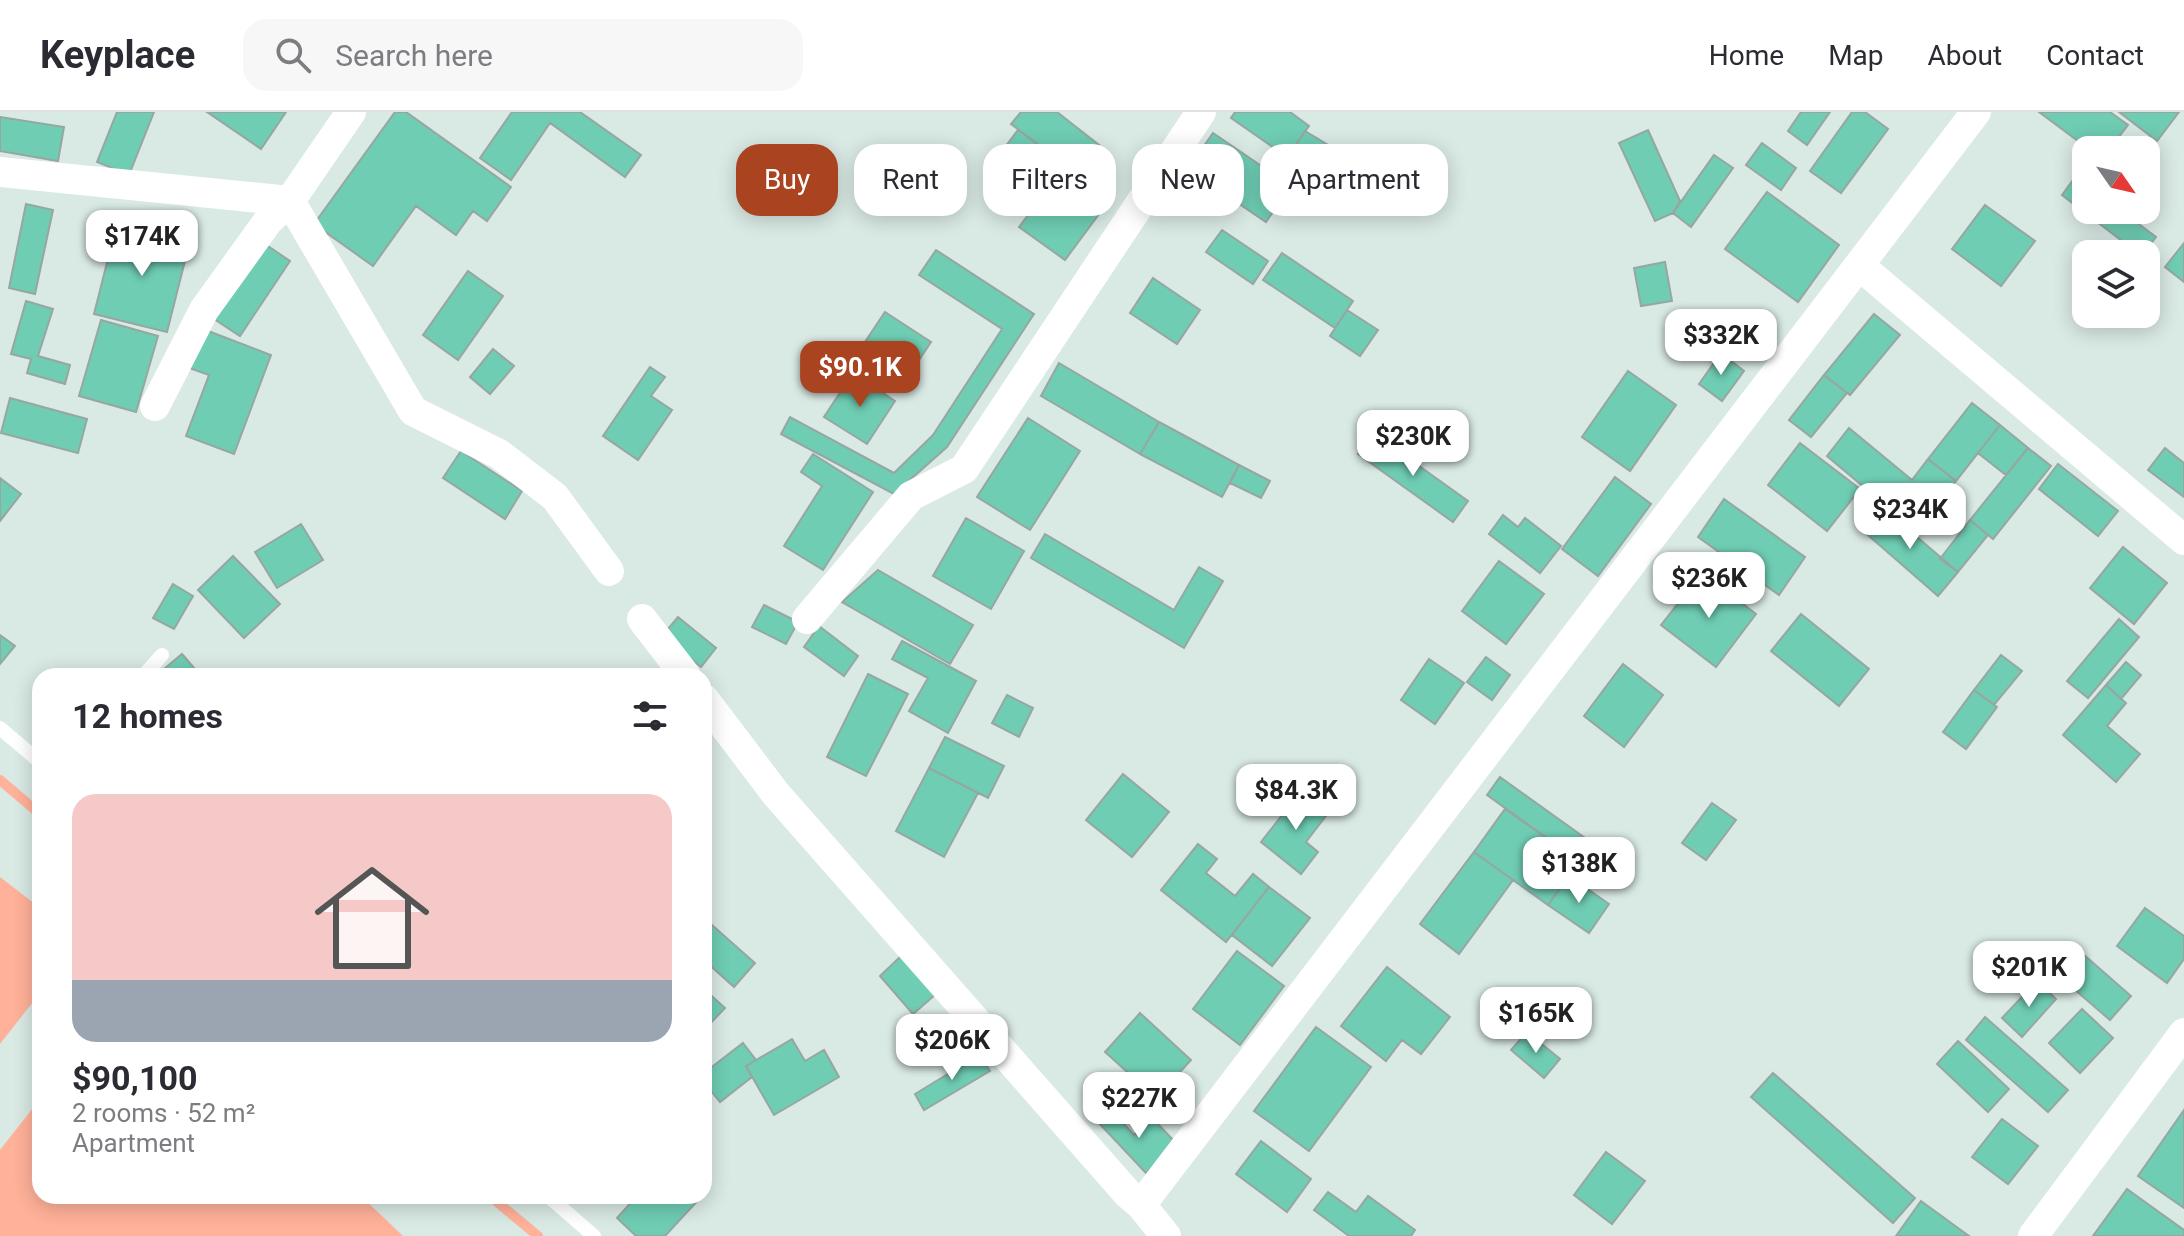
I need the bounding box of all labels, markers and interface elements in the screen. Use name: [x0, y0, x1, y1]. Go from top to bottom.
search box: [243, 19, 803, 91]
text: Keyplace: [40, 33, 195, 77]
icon: search: [271, 33, 315, 77]
text: Search here: [335, 38, 493, 73]
text: Home: [1709, 39, 1784, 72]
text: Map: [1828, 39, 1884, 72]
text: About: [1928, 39, 2002, 72]
text: Contact: [2046, 39, 2144, 72]
north arrow: [2072, 136, 2160, 224]
map controls: [2072, 136, 2160, 328]
chip: Buy: [736, 144, 838, 216]
chip: Rent: [854, 144, 967, 216]
chip: Filters: [983, 144, 1116, 216]
chip: New: [1132, 144, 1244, 216]
chip: Apartment: [1260, 144, 1448, 216]
pin: $174K: [86, 210, 198, 278]
text: $174K: [104, 221, 180, 251]
button: layers: [2072, 240, 2160, 328]
pin: $332K: [1665, 309, 1777, 377]
text: $332K: [1683, 320, 1759, 350]
pin: $90.1K: [795, 341, 925, 409]
text: $90.1K: [818, 352, 902, 382]
pin: $230K: [1357, 410, 1469, 478]
text: $230K: [1375, 421, 1451, 451]
pin: $234K: [1854, 483, 1966, 551]
text: $234K: [1872, 494, 1948, 524]
pin: $236K: [1653, 552, 1765, 620]
text: $236K: [1671, 563, 1747, 593]
icon: filters: [628, 694, 672, 738]
text: 12 homes: [72, 696, 223, 736]
pin: $84.3K: [1231, 764, 1361, 832]
text: $84.3K: [1254, 775, 1338, 805]
pin: $138K: [1523, 837, 1635, 905]
icon: home: [300, 846, 444, 990]
text: $138K: [1541, 848, 1617, 878]
pin: $201K: [1973, 941, 2085, 1009]
text: $201K: [1991, 952, 2067, 982]
pin: $165K: [1480, 987, 1592, 1055]
text: $165K: [1498, 998, 1574, 1028]
pin: $206K: [896, 1014, 1008, 1082]
text: $206K: [914, 1025, 990, 1055]
text: $90,100: [72, 1058, 197, 1098]
pin: $227K: [1083, 1072, 1195, 1140]
text: $227K: [1101, 1083, 1177, 1113]
text: 2 rooms · 52 m²: [72, 1098, 255, 1128]
text: Apartment: [72, 1128, 195, 1158]

